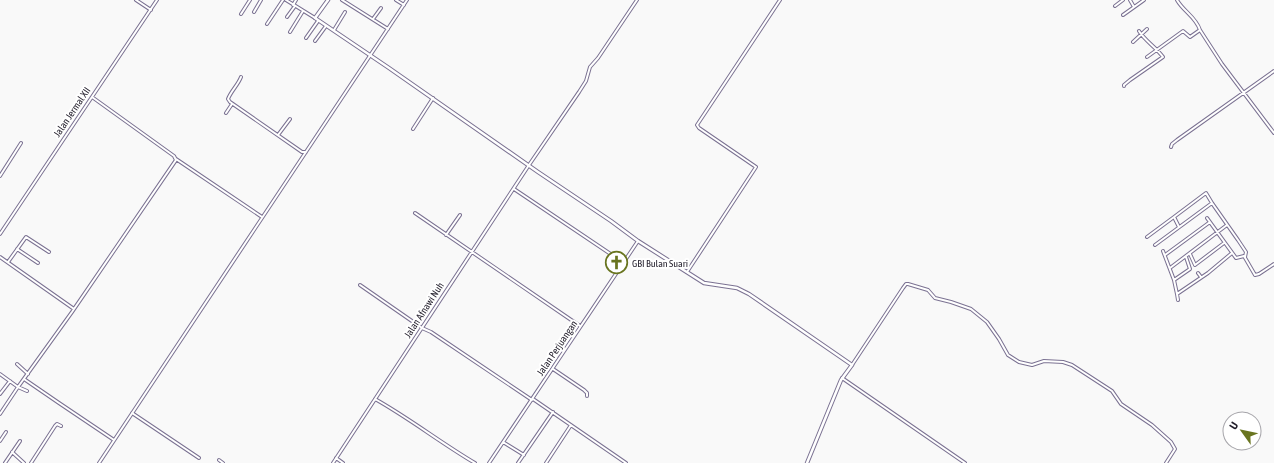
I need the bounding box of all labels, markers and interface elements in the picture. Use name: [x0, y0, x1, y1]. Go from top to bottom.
street label: Jalan Jermal XII: [51, 85, 93, 139]
church icon: GBI Bulan Suari: [604, 250, 630, 276]
place label: GBI Bulan Suari: [632, 258, 688, 269]
street label: Jalan Afnawi Nuh: [402, 280, 446, 340]
street label: Jalan Perjuangan: [535, 318, 580, 378]
north arrow: [1222, 411, 1262, 451]
text: U: [1227, 420, 1240, 432]

